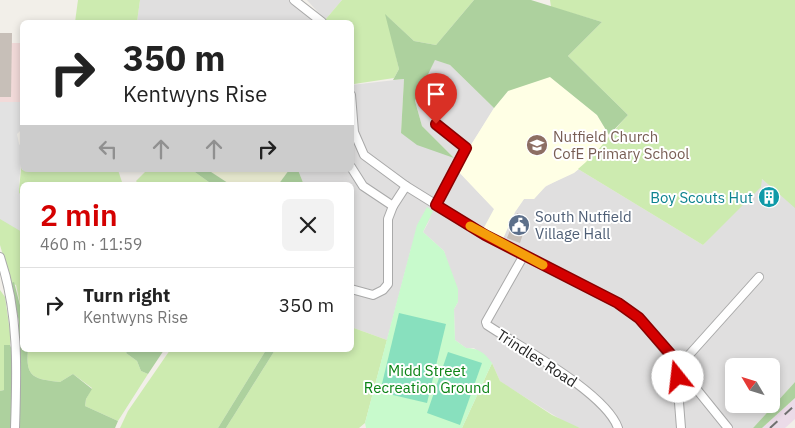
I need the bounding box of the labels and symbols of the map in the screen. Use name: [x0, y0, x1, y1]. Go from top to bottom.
pin: [415, 73, 457, 124]
place label: Nutfield Church CofE Primary School: [553, 127, 689, 163]
school or university icon: Nutfield Church CofE Primary School: [525, 133, 549, 157]
building icon: Boy Scouts Hut: [757, 185, 781, 209]
place label: Boy Scouts Hut: [650, 188, 753, 207]
place label: South Nutfield Village Hall: [535, 207, 632, 243]
public building icon: South Nutfield Village Hall: [507, 213, 531, 237]
street label: Trindles Road: [493, 325, 581, 391]
position arrow: [651, 350, 703, 402]
north arrow: [725, 358, 780, 412]
park label: Midd Street Recreation Ground: [364, 361, 490, 397]

